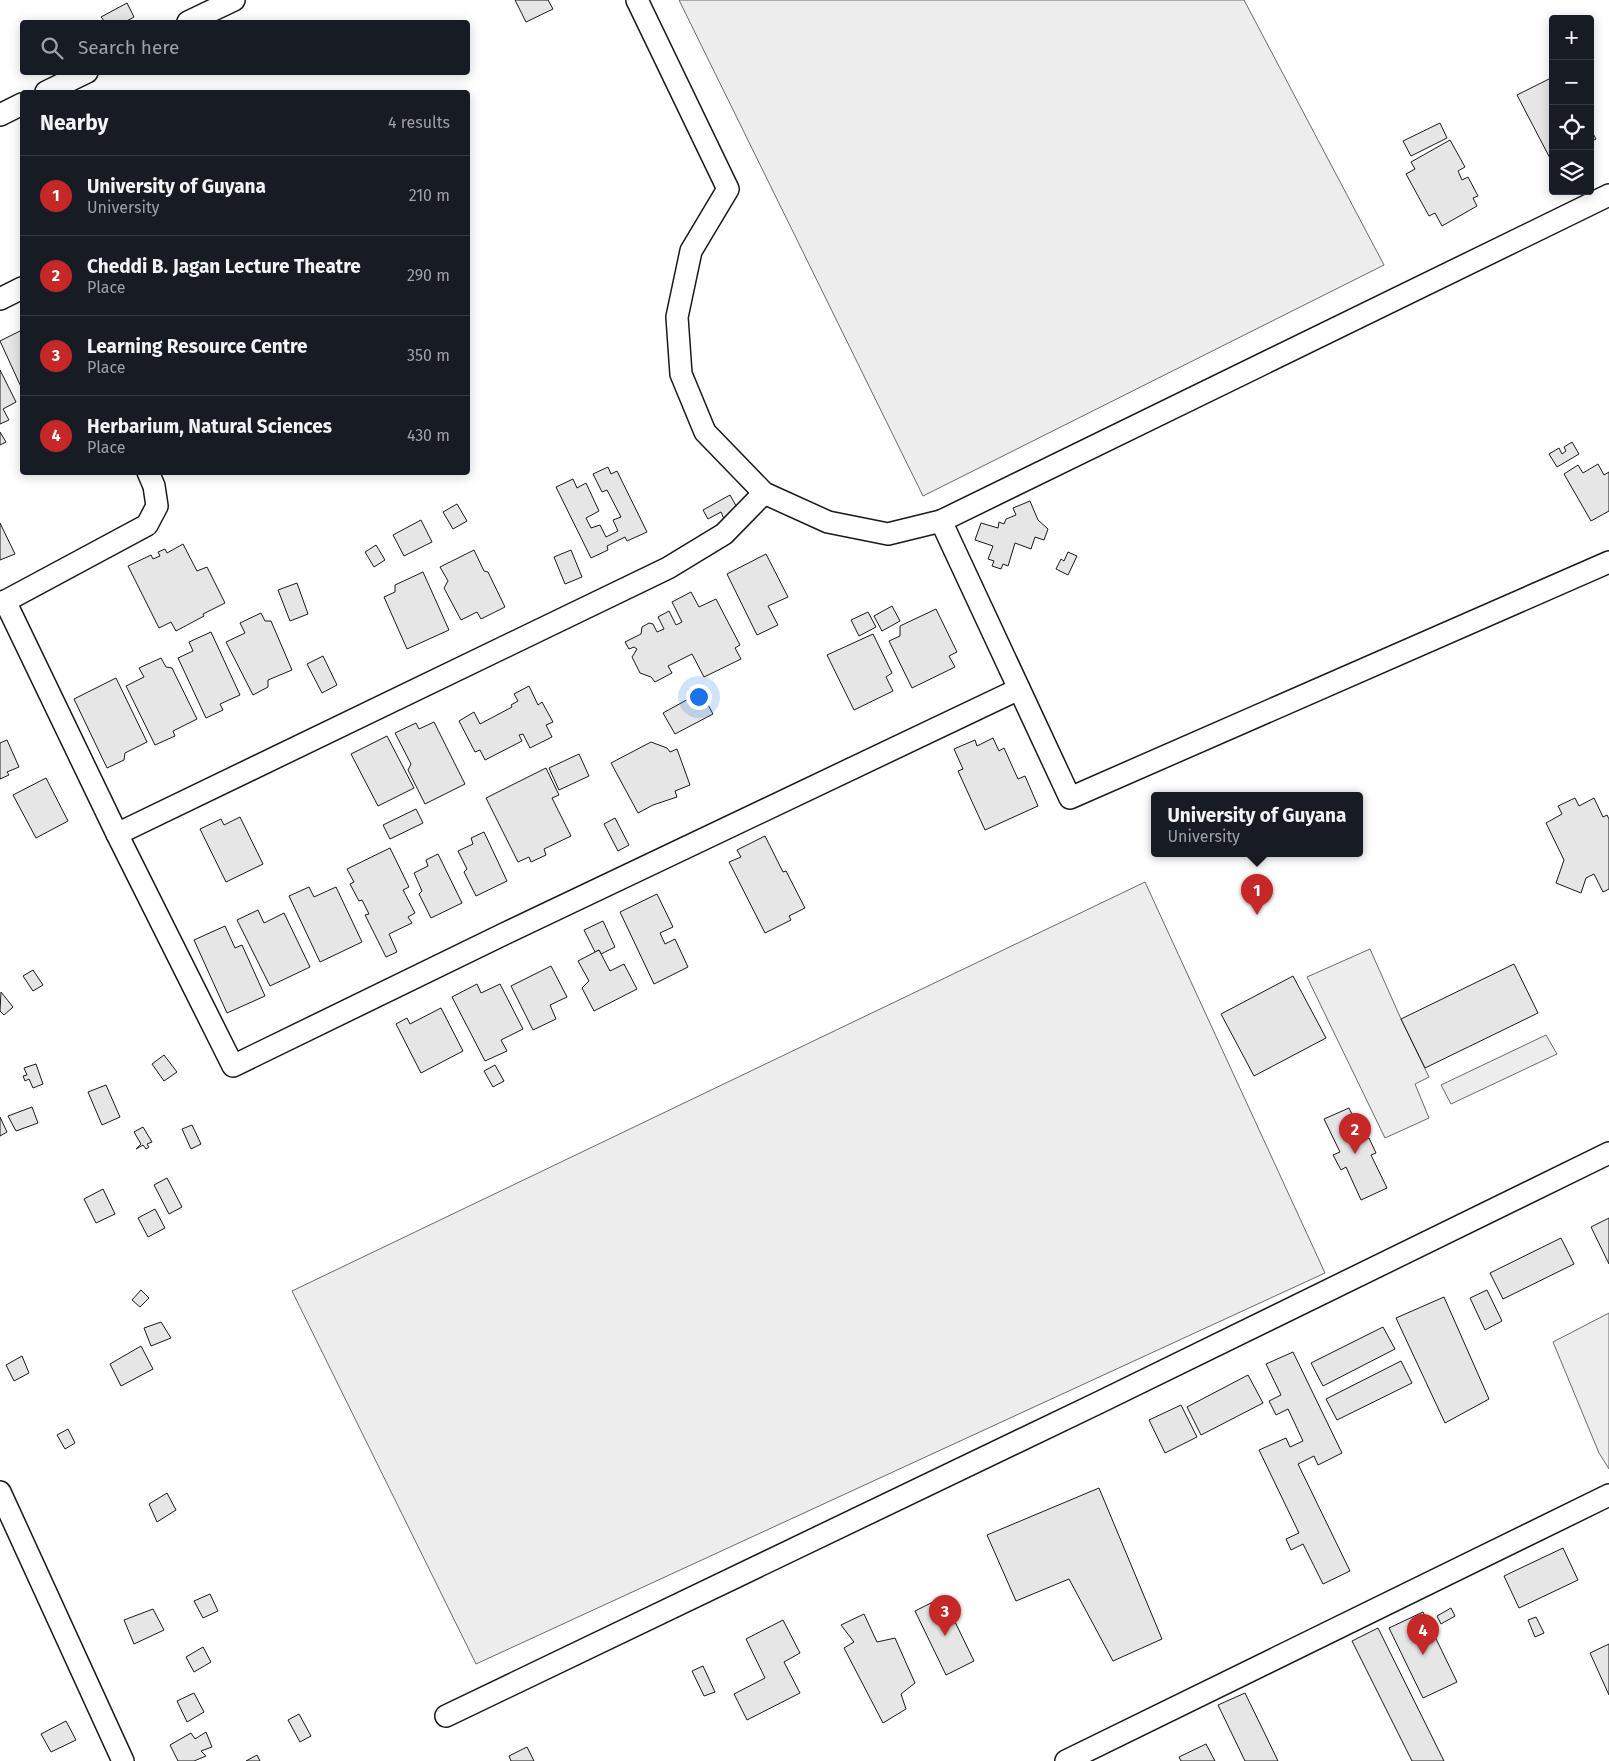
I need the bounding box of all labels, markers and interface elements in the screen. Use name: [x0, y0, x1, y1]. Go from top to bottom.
map controls: [1549, 15, 1594, 195]
button: +: [1549, 15, 1594, 60]
search box: [20, 20, 470, 75]
icon: search: [38, 34, 66, 62]
text: Search here: [78, 36, 179, 59]
button: −: [1549, 60, 1594, 105]
button: locate: [1549, 105, 1594, 150]
text: Nearby: [40, 110, 108, 136]
text: 4 results: [388, 113, 450, 132]
button: layers: [1549, 150, 1594, 195]
text: University of Guyana: [87, 175, 266, 198]
text: 1: [52, 186, 60, 205]
text: 210 m: [409, 186, 450, 205]
text: University: [87, 198, 160, 217]
text: Cheddi B. Jagan Lecture Theatre: [87, 255, 361, 278]
text: 2: [52, 266, 60, 285]
text: 290 m: [407, 266, 450, 285]
text: Place: [87, 278, 126, 297]
text: Learning Resource Centre: [87, 335, 308, 358]
text: 3: [52, 346, 60, 365]
text: 350 m: [407, 346, 450, 365]
text: Place: [87, 358, 126, 377]
text: Herbarium, Natural Sciences: [87, 415, 332, 438]
text: 4: [51, 426, 61, 445]
text: 430 m: [407, 426, 450, 445]
text: Place: [87, 438, 126, 457]
your location: [686, 684, 712, 710]
popup: [1151, 792, 1363, 857]
text: University of Guyana: [1168, 804, 1346, 827]
text: University: [1168, 827, 1240, 846]
pin: 1: [1241, 874, 1273, 915]
pin: 2: [1339, 1113, 1371, 1154]
pin: 3: [929, 1595, 961, 1636]
pin: 4: [1407, 1614, 1439, 1655]

